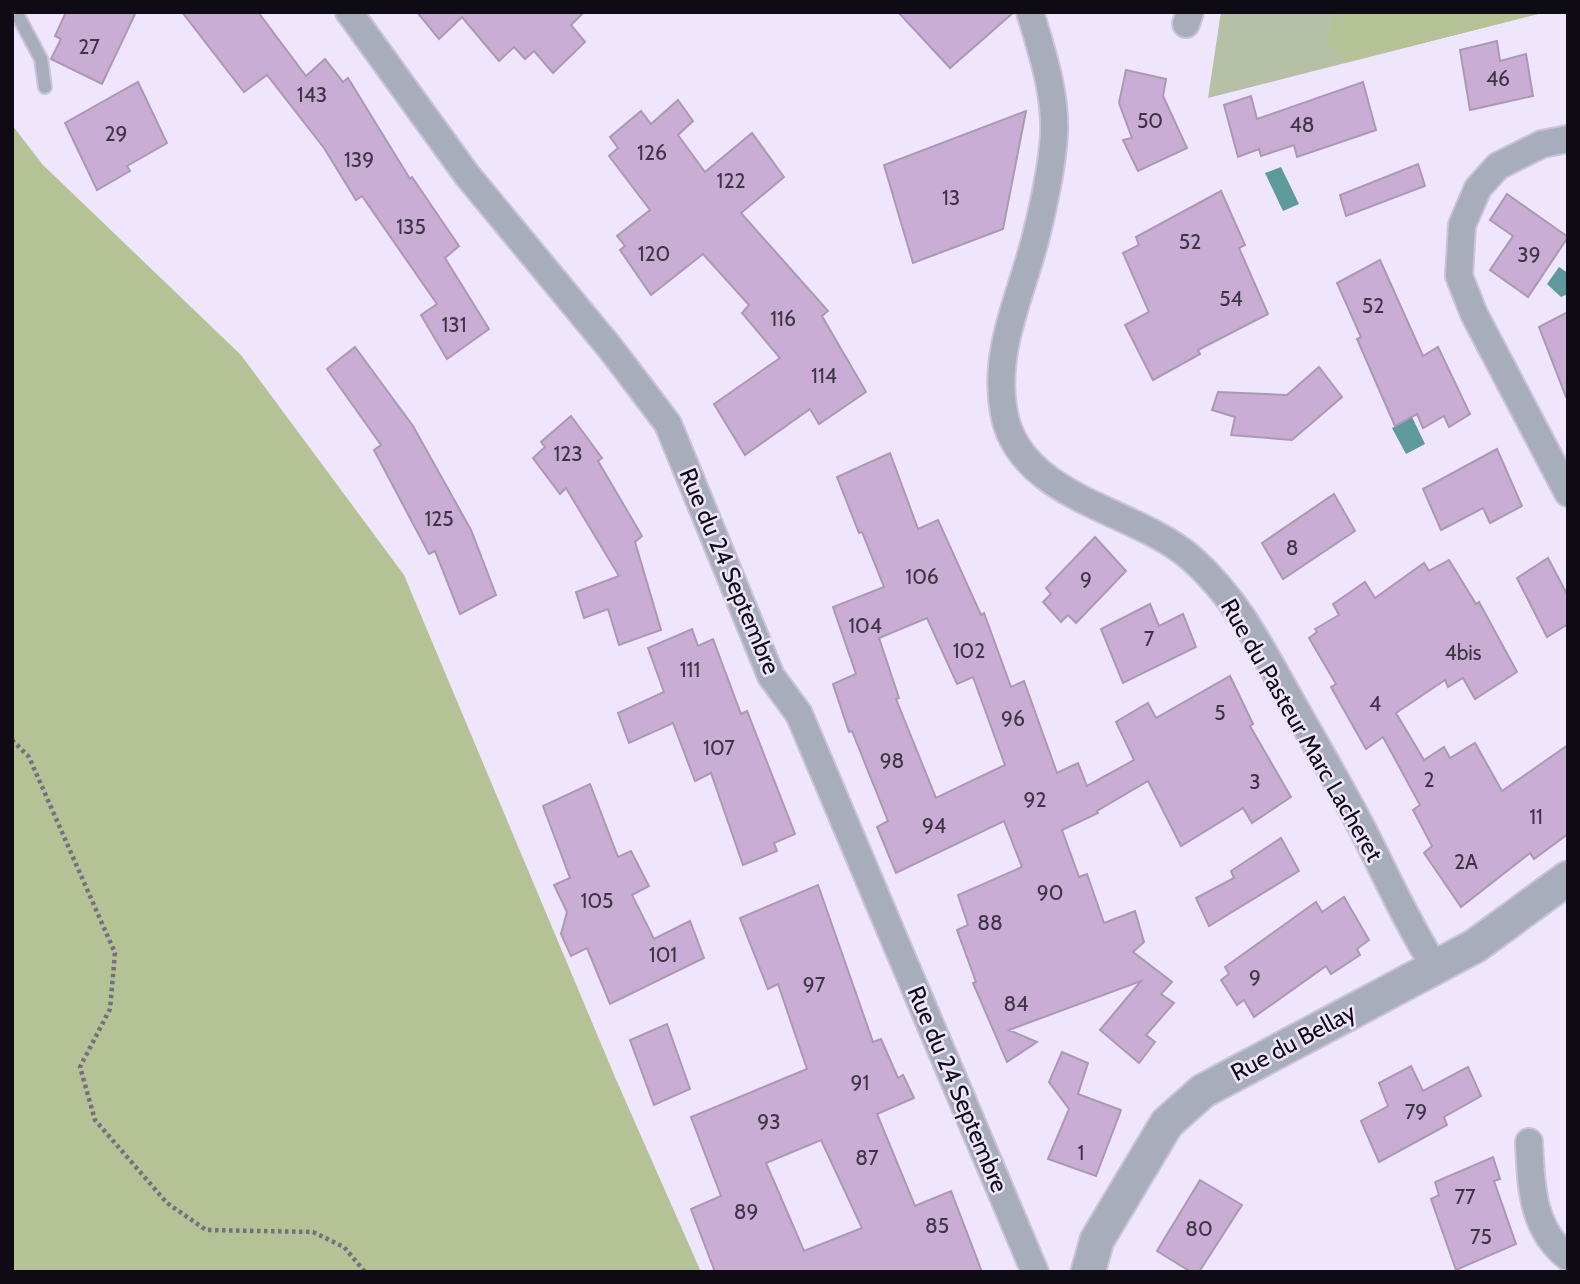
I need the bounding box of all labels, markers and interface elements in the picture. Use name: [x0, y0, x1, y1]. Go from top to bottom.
house number: 27: [78, 34, 100, 59]
house number: 46: [1486, 66, 1510, 91]
house number: 143: [297, 82, 327, 107]
house number: 50: [1137, 108, 1163, 133]
house number: 48: [1290, 112, 1314, 137]
house number: 29: [105, 121, 127, 146]
house number: 126: [637, 140, 667, 165]
house number: 139: [344, 147, 374, 172]
house number: 122: [717, 168, 745, 193]
house number: 13: [942, 185, 960, 210]
house number: 135: [396, 214, 426, 239]
house number: 52: [1179, 229, 1201, 254]
house number: 120: [638, 241, 670, 266]
house number: 39: [1517, 242, 1541, 267]
house number: 54: [1219, 286, 1243, 311]
house number: 52: [1362, 293, 1384, 318]
house number: 116: [770, 306, 796, 331]
house number: 131: [441, 312, 467, 337]
house number: 114: [811, 363, 837, 388]
house number: 123: [553, 441, 583, 466]
street label: Rue du 24 Septembre: [673, 463, 787, 679]
house number: 125: [424, 506, 454, 531]
house number: 8: [1286, 535, 1298, 560]
house number: 106: [905, 564, 939, 589]
house number: 9: [1080, 567, 1092, 592]
street label: Rue du Pasteur Marc Lacheret: [1215, 594, 1389, 866]
house number: 104: [848, 613, 882, 638]
house number: 7: [1144, 626, 1155, 651]
house number: 102: [953, 638, 985, 663]
house number: 4bis: [1445, 640, 1482, 665]
house number: 111: [680, 657, 700, 682]
house number: 4: [1369, 691, 1381, 716]
house number: 5: [1214, 700, 1226, 725]
house number: 96: [1001, 706, 1025, 731]
house number: 107: [703, 735, 735, 760]
house number: 98: [880, 748, 904, 773]
house number: 2: [1423, 767, 1435, 792]
house number: 3: [1249, 769, 1261, 794]
house number: 92: [1024, 787, 1046, 812]
house number: 11: [1529, 804, 1543, 829]
house number: 94: [922, 813, 946, 838]
house number: 2A: [1454, 849, 1478, 874]
house number: 90: [1037, 880, 1063, 905]
house number: 105: [581, 888, 613, 913]
house number: 88: [977, 910, 1003, 935]
house number: 101: [649, 942, 677, 967]
house number: 9: [1249, 965, 1261, 990]
house number: 97: [803, 972, 826, 997]
street label: Rue du 24 Septembre: [901, 981, 1015, 1197]
house number: 84: [1004, 991, 1028, 1016]
street label: Rue du Bellay: [1226, 997, 1360, 1087]
house number: 91: [851, 1070, 869, 1095]
house number: 79: [1405, 1099, 1427, 1124]
house number: 93: [757, 1109, 781, 1134]
house number: 1: [1078, 1140, 1084, 1165]
house number: 87: [855, 1145, 879, 1170]
house number: 77: [1454, 1184, 1476, 1209]
house number: 89: [734, 1199, 758, 1224]
house number: 85: [925, 1213, 949, 1238]
house number: 80: [1185, 1216, 1213, 1241]
house number: 75: [1470, 1224, 1492, 1249]

